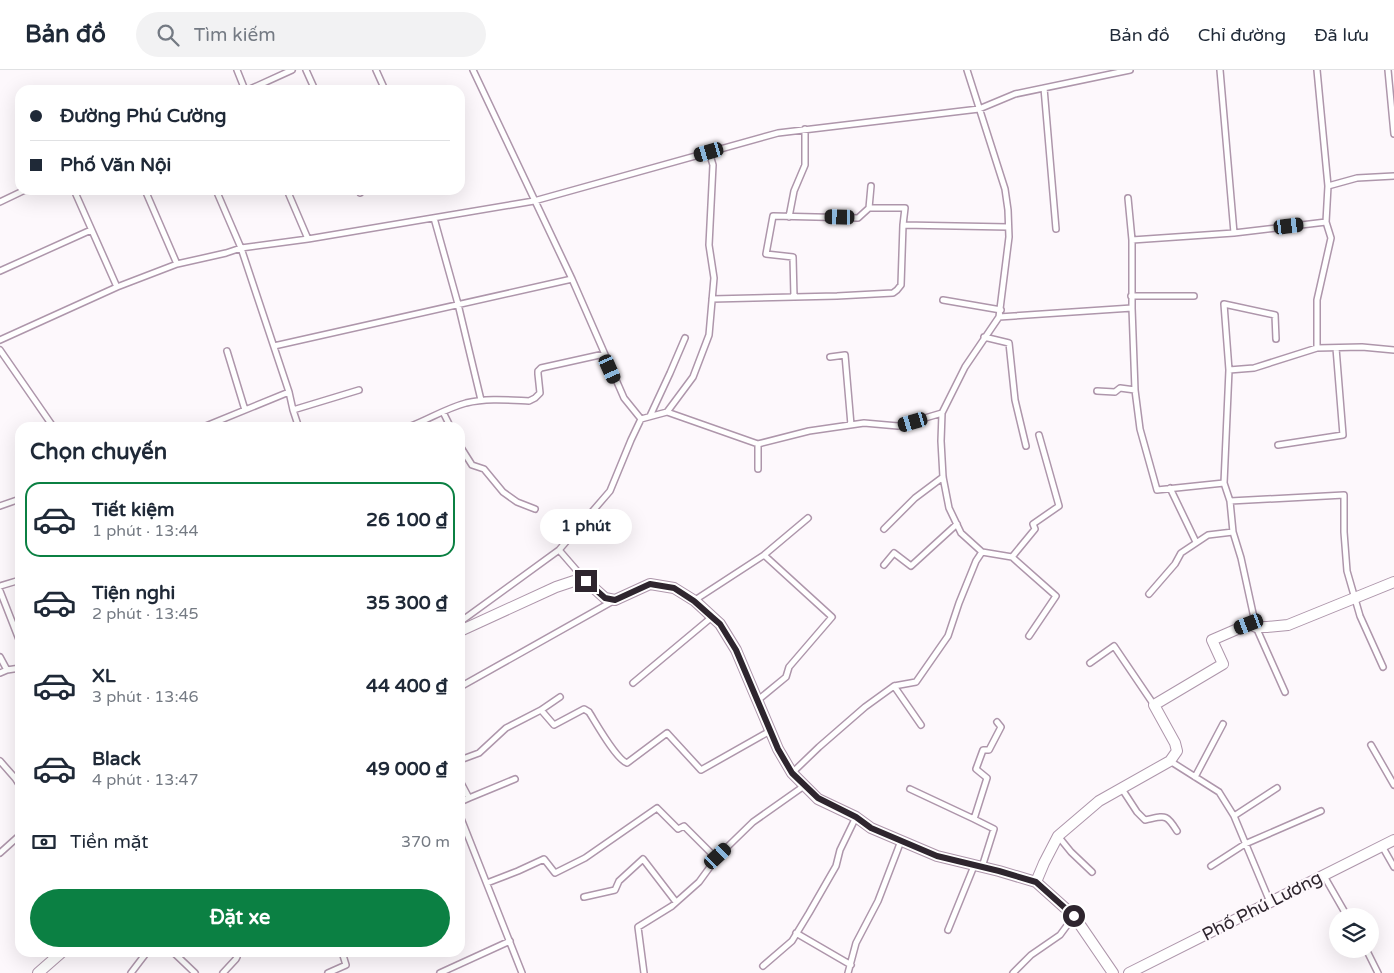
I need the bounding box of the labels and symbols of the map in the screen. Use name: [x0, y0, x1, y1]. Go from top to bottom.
car: [692, 141, 725, 163]
car: [824, 209, 855, 225]
car: [1273, 217, 1304, 235]
car: [597, 352, 622, 386]
car: [896, 411, 929, 433]
callout: 1 phút: [540, 508, 632, 544]
route end: [575, 570, 597, 592]
car: [1232, 612, 1265, 636]
car: [701, 840, 734, 872]
street label: Phố Phú Lương: [1198, 866, 1326, 946]
route start: [1063, 905, 1085, 927]

